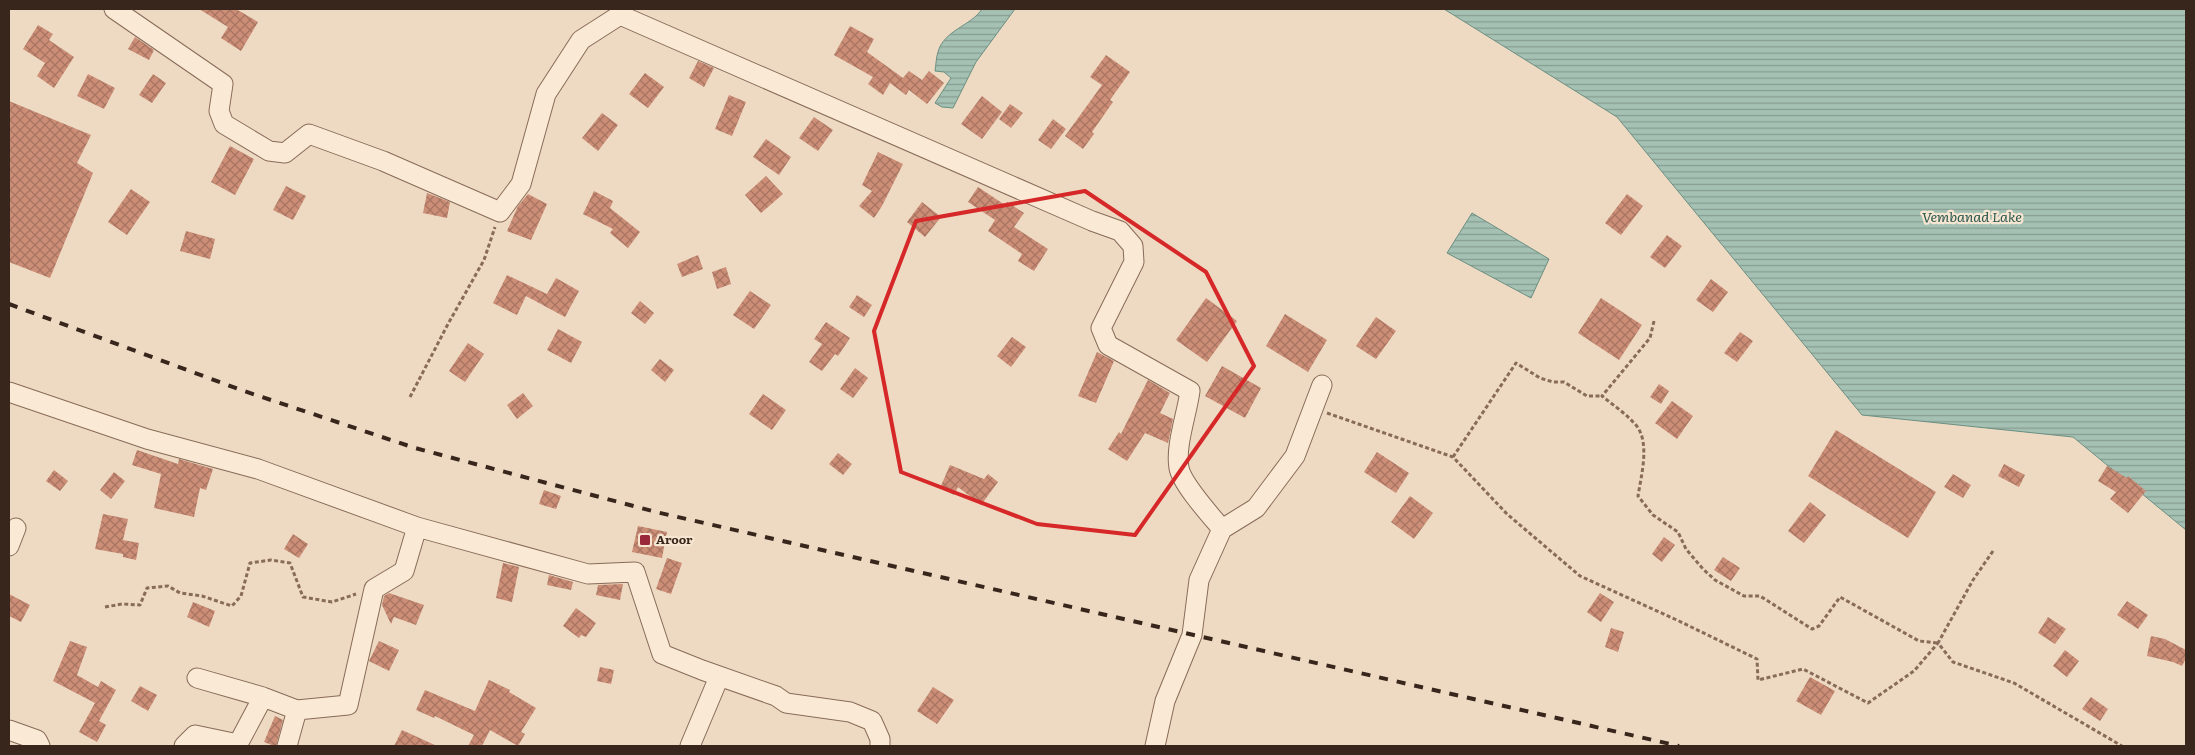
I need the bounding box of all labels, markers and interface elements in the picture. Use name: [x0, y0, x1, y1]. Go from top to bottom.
water label: Vembanad Lake: [1922, 206, 2022, 226]
place label: Aroor: [656, 530, 693, 548]
marker: Aroor: [638, 533, 652, 547]

